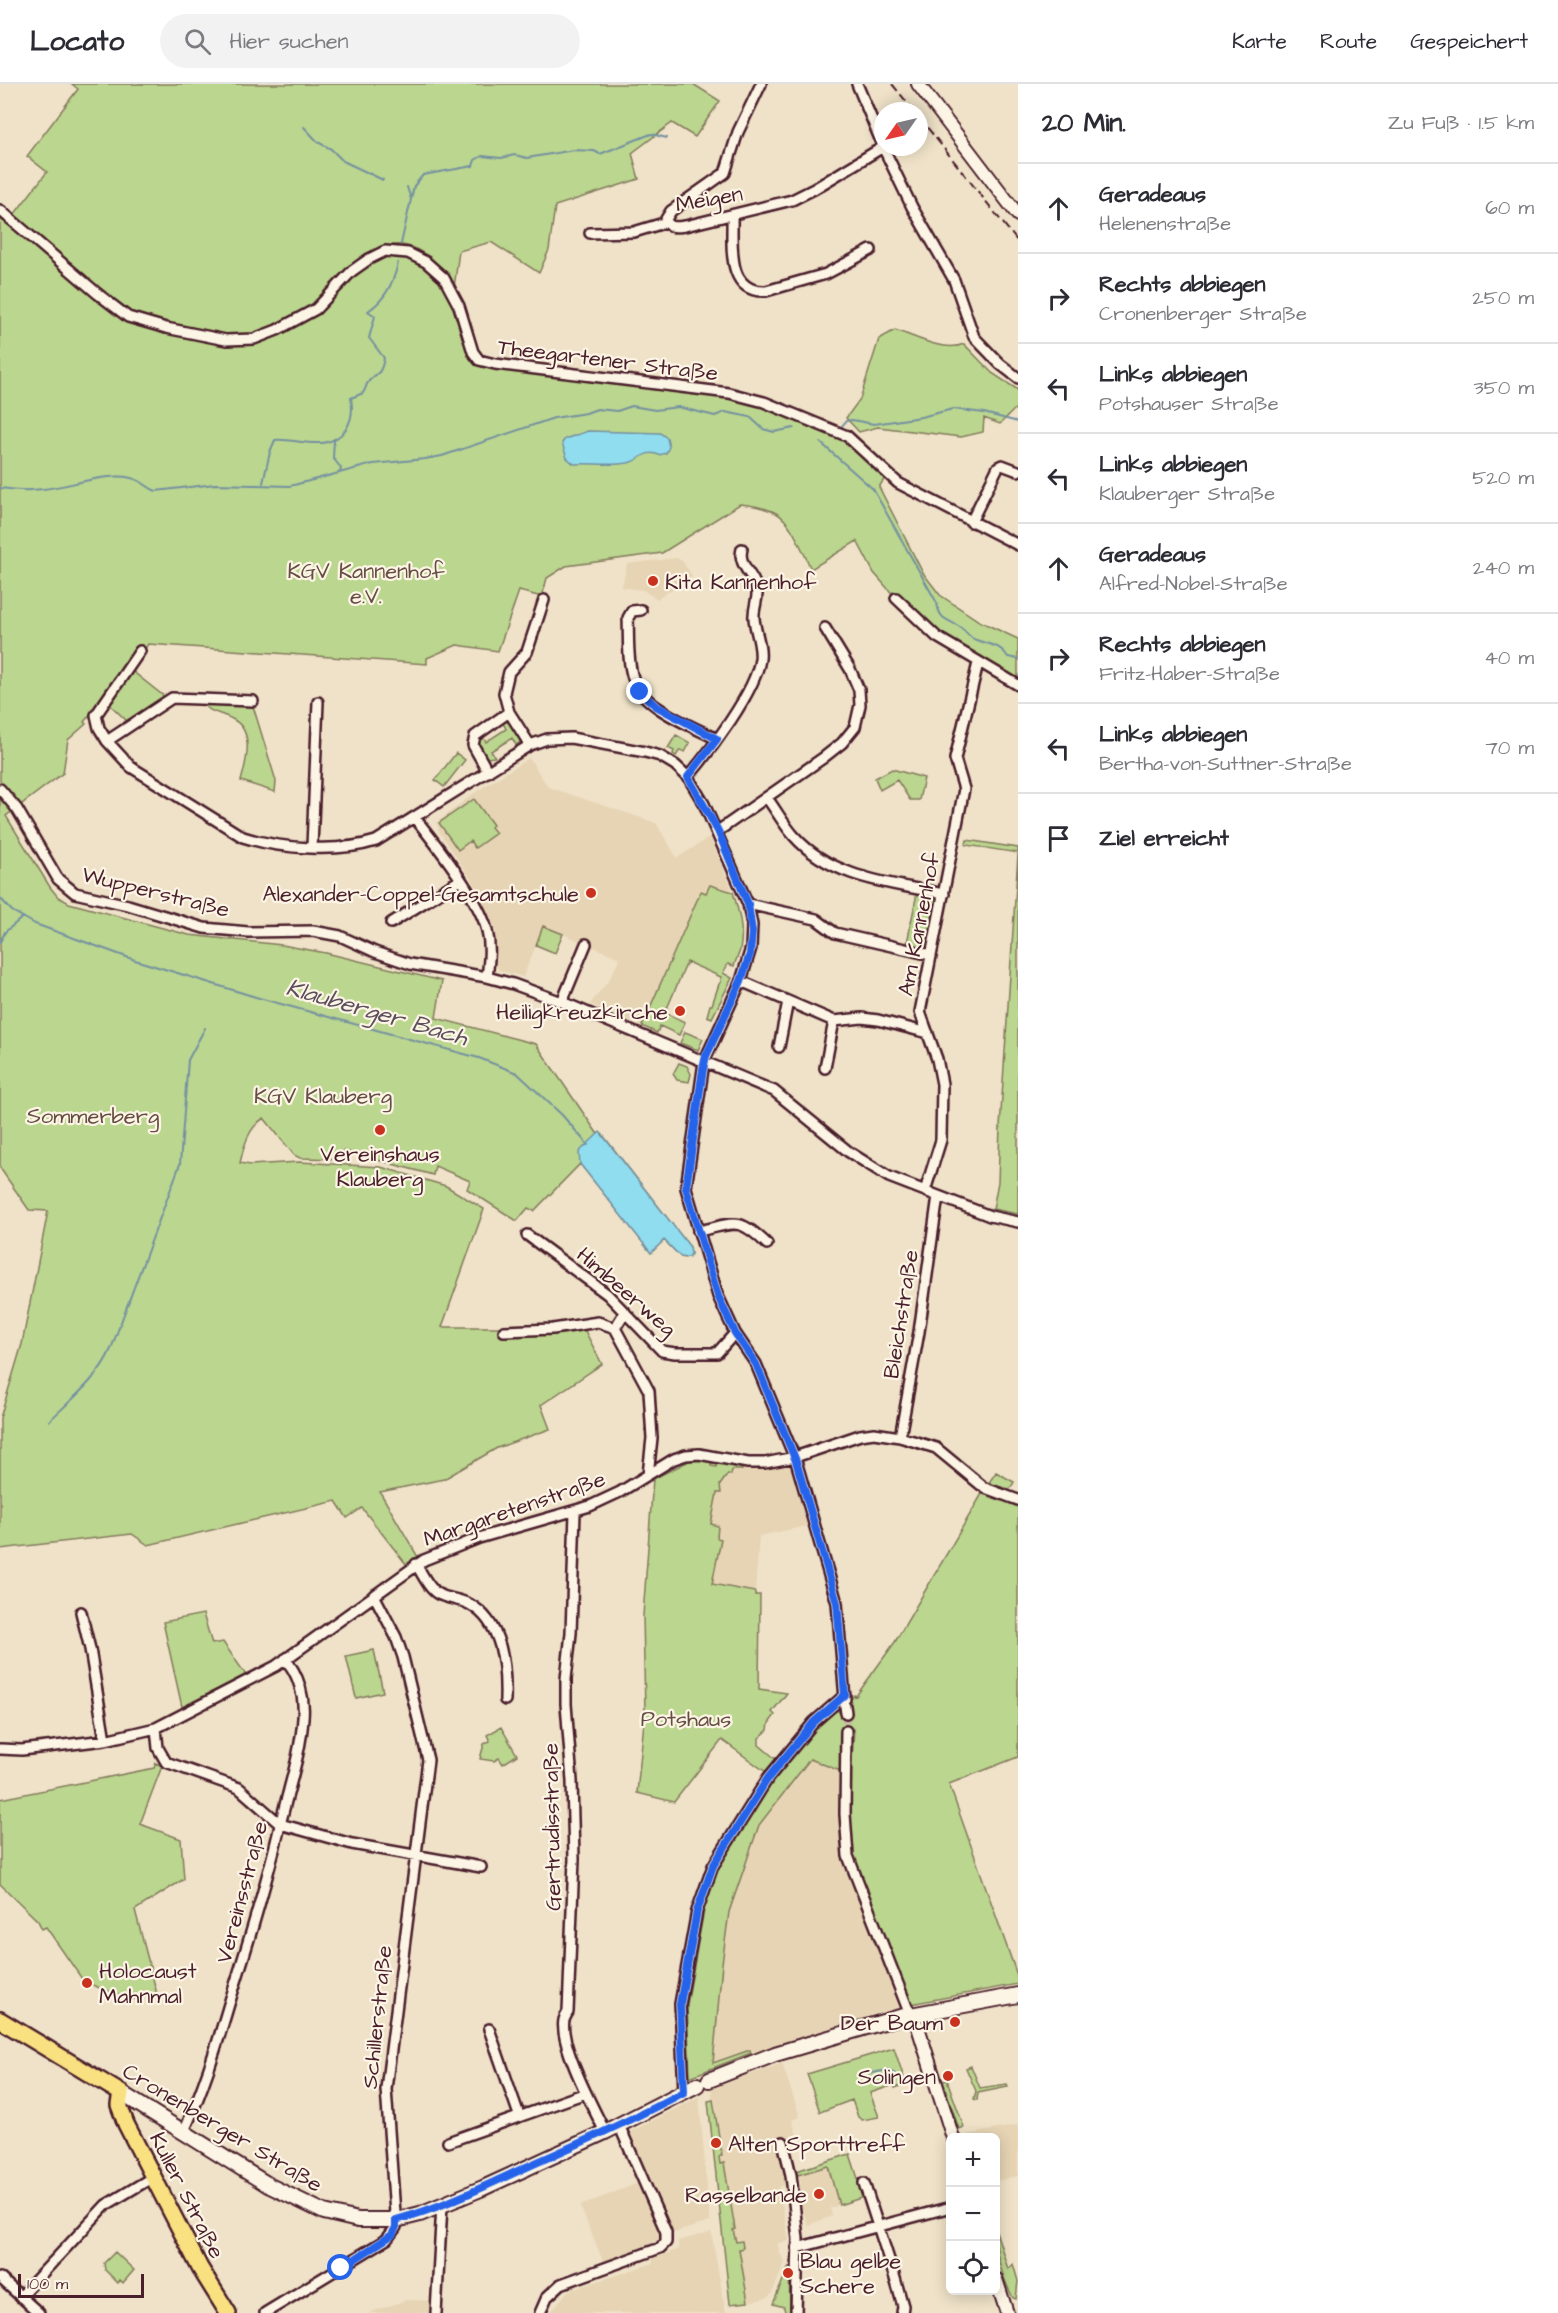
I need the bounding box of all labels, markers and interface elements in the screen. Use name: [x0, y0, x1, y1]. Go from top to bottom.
search box: [160, 14, 580, 68]
text: Locato: [30, 22, 124, 61]
icon: search: [181, 25, 214, 58]
text: Hier suchen: [229, 26, 349, 57]
text: Karte: [1232, 27, 1287, 56]
text: Route: [1320, 27, 1377, 56]
text: Gespeichert: [1410, 27, 1528, 56]
north arrow: [874, 102, 928, 156]
text: 20 Min.: [1042, 105, 1126, 141]
text: Zu Fuß · 1.5 km: [1388, 109, 1534, 137]
street label: Meigen: [673, 178, 745, 222]
text: Geradeaus: [1099, 179, 1206, 210]
icon: ahead: [1042, 192, 1075, 225]
text: 60 m: [1485, 194, 1534, 222]
text: Helenenstraße: [1099, 210, 1231, 238]
text: Rechts abbiegen: [1099, 269, 1266, 300]
icon: right: [1042, 282, 1075, 315]
text: 250 m: [1472, 284, 1534, 312]
text: Cronenberger Straße: [1099, 300, 1307, 328]
street label: Theegartener Straße: [496, 332, 720, 390]
text: Links abbiegen: [1099, 359, 1247, 390]
icon: left: [1042, 372, 1075, 405]
text: 350 m: [1473, 374, 1534, 402]
text: Potshauser Straße: [1099, 390, 1278, 418]
text: Links abbiegen: [1099, 449, 1247, 480]
icon: left: [1042, 462, 1075, 495]
text: 520 m: [1472, 464, 1534, 492]
text: Klauberger Straße: [1099, 480, 1275, 508]
text: Geradeaus: [1099, 539, 1206, 570]
icon: ahead: [1042, 552, 1075, 585]
text: 240 m: [1473, 554, 1534, 582]
park label: KGV Kannenhof e.V.: [288, 556, 445, 612]
place label: Kita Kannenhof: [665, 567, 817, 598]
text: Alfred-Nobel-Straße: [1099, 570, 1288, 598]
marker: Kita Kannenhof: [646, 574, 660, 588]
text: Rechts abbiegen: [1099, 629, 1266, 660]
icon: right: [1042, 642, 1075, 675]
text: 40 m: [1484, 644, 1534, 672]
text: Fritz-Haber-Straße: [1099, 660, 1280, 688]
route end: [626, 678, 652, 704]
text: Links abbiegen: [1099, 719, 1247, 750]
icon: left: [1042, 732, 1075, 765]
text: 70 m: [1486, 734, 1534, 762]
text: Bertha-von-Suttner-Straße: [1099, 750, 1352, 778]
icon: arrive: [1042, 822, 1075, 855]
text: Ziel erreicht: [1099, 823, 1229, 854]
street label: Am Kannenhof: [890, 849, 949, 999]
street label: Wupperstraße: [79, 859, 233, 926]
place label: Alexander-Coppel-Gesamtschule: [262, 879, 579, 910]
marker: Alexander-Coppel-Gesamtschule: [584, 886, 598, 900]
water label: Klauberger Bach: [282, 971, 472, 1056]
place label: Heiligkreuzkirche: [496, 997, 668, 1029]
marker: Heiligkreuzkirche: [673, 1004, 687, 1018]
park label: KGV Klauberg: [254, 1081, 392, 1113]
park label: Sommerberg: [27, 1101, 159, 1133]
marker: Vereinshaus Klauberg: [373, 1123, 387, 1137]
place label: Vereinshaus Klauberg: [320, 1139, 440, 1196]
street label: Himbeerweg: [569, 1240, 683, 1345]
street label: Bleichstraße: [876, 1248, 927, 1381]
street label: Margaretenstraße: [419, 1464, 610, 1556]
park label: Potshaus: [641, 1704, 731, 1735]
street label: Gertrudisstraße: [536, 1743, 569, 1911]
street label: Vereinsstraße: [209, 1818, 276, 1967]
street label: Schillerstraße: [355, 1944, 400, 2090]
place label: Holocaust Mahnmal: [99, 1956, 197, 2012]
marker: Holocaust Mahnmal: [80, 1976, 94, 1990]
place label: Der Baum: [841, 2008, 943, 2039]
marker: Der Baum: [948, 2015, 962, 2029]
street label: Cronenberger Straße: [116, 2056, 328, 2201]
place label: Solingen: [857, 2062, 936, 2094]
marker: Solingen: [941, 2069, 955, 2083]
street label: Kuller Straße: [141, 2127, 232, 2264]
place label: Alten Sporttreff: [728, 2129, 906, 2160]
map controls: [946, 2133, 1000, 2295]
button: +: [946, 2133, 1000, 2187]
marker: Alten Sporttreff: [709, 2136, 723, 2150]
place label: Rasselbande: [685, 2180, 807, 2211]
marker: Rasselbande: [812, 2187, 826, 2201]
button: −: [946, 2187, 1000, 2241]
button: locate: [946, 2241, 1000, 2295]
place label: Blau gelbe Schere: [800, 2246, 901, 2302]
route start: [327, 2254, 353, 2280]
marker: Blau gelbe Schere: [781, 2266, 795, 2280]
scale bar: [18, 2271, 144, 2298]
text: 100 m: [27, 2273, 68, 2295]

